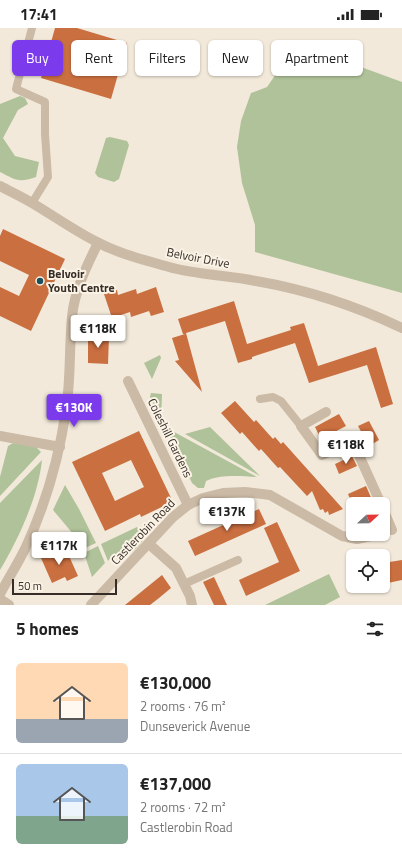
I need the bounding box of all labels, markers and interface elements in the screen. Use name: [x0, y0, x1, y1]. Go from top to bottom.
text: 17:41: [20, 3, 57, 26]
chip: Buy: [12, 40, 63, 76]
chip: Rent: [71, 40, 127, 76]
chip: Filters: [135, 40, 200, 76]
chip: New: [208, 40, 263, 76]
chip: Apartment: [271, 40, 363, 76]
street label: Belvoir Drive: [165, 242, 231, 273]
place label: Belvoir Youth Centre: [48, 264, 115, 297]
marker: Belvoir Youth Centre: [35, 276, 45, 286]
pin: €118K: [70, 315, 126, 349]
text: €118K: [80, 318, 116, 338]
pin: €130K: [46, 394, 102, 428]
street label: Coleshill Gardens: [143, 395, 198, 481]
text: €130K: [56, 397, 92, 417]
pin: €118K: [318, 431, 374, 465]
text: €118K: [328, 434, 364, 454]
street label: Castlerobin Road: [106, 494, 179, 569]
north arrow: [346, 497, 390, 541]
map controls: [346, 497, 390, 593]
pin: €137K: [199, 498, 255, 532]
text: €137K: [209, 501, 245, 521]
pin: €117K: [31, 532, 87, 566]
text: €117K: [41, 535, 77, 555]
button: locate: [346, 549, 390, 593]
scale bar: [12, 577, 117, 596]
text: 50 m: [18, 578, 42, 594]
text: 5 homes: [16, 616, 79, 642]
icon: filters: [364, 618, 386, 640]
text: €130,000: [140, 670, 211, 696]
icon: home: [48, 679, 96, 727]
text: 2 rooms · 76 m²: [140, 696, 226, 716]
text: Dunseverick Avenue: [140, 716, 250, 736]
text: €137,000: [140, 771, 211, 797]
icon: home: [48, 780, 96, 828]
text: 2 rooms · 72 m²: [140, 797, 226, 817]
text: Castlerobin Road: [140, 817, 233, 837]

